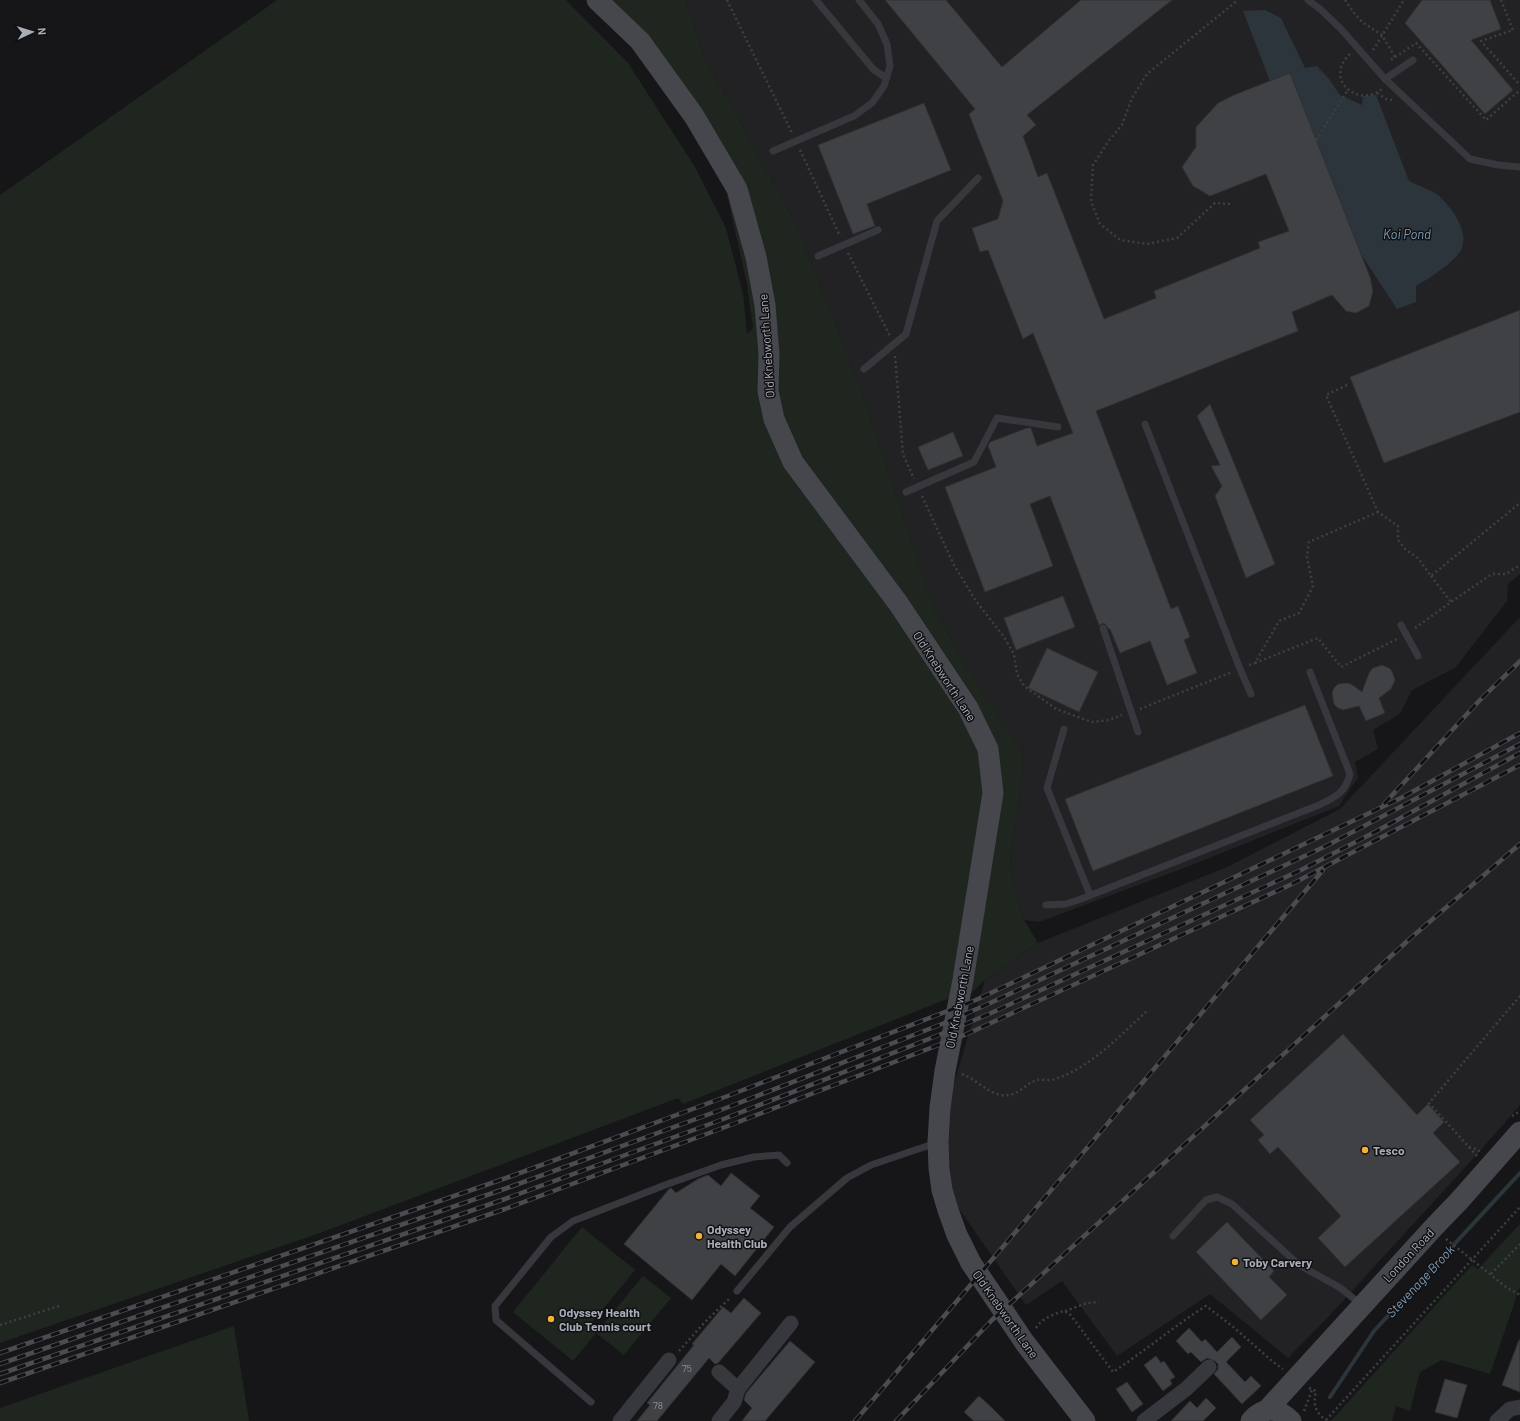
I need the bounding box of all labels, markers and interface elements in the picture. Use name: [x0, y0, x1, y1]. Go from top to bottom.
north arrow: [12, 12, 52, 52]
text: N: [36, 27, 49, 35]
water label: Koi Pond: [1383, 226, 1431, 242]
street label: Old Knebworth Lane: [755, 294, 777, 398]
street label: Old Knebworth Lane: [911, 628, 979, 724]
street label: Old Knebworth Lane: [942, 945, 976, 1049]
place label: Tesco: [1373, 1143, 1405, 1157]
marker: Tesco: [1360, 1145, 1370, 1155]
place label: Odyssey Health Club: [707, 1222, 768, 1250]
street label: London Road: [1380, 1225, 1436, 1285]
marker: Odyssey Health Club: [694, 1231, 704, 1241]
water label: Stevenage Brook: [1382, 1241, 1458, 1320]
place label: Toby Carvery: [1243, 1255, 1312, 1269]
marker: Toby Carvery: [1230, 1257, 1240, 1267]
street label: Old Knebworth Lane: [970, 1267, 1042, 1361]
place label: Odyssey Health Club Tennis court: [559, 1305, 651, 1333]
marker: Odyssey Health Club Tennis court: [546, 1314, 556, 1324]
house number: 75: [682, 1362, 692, 1374]
house number: 78: [653, 1399, 663, 1411]

